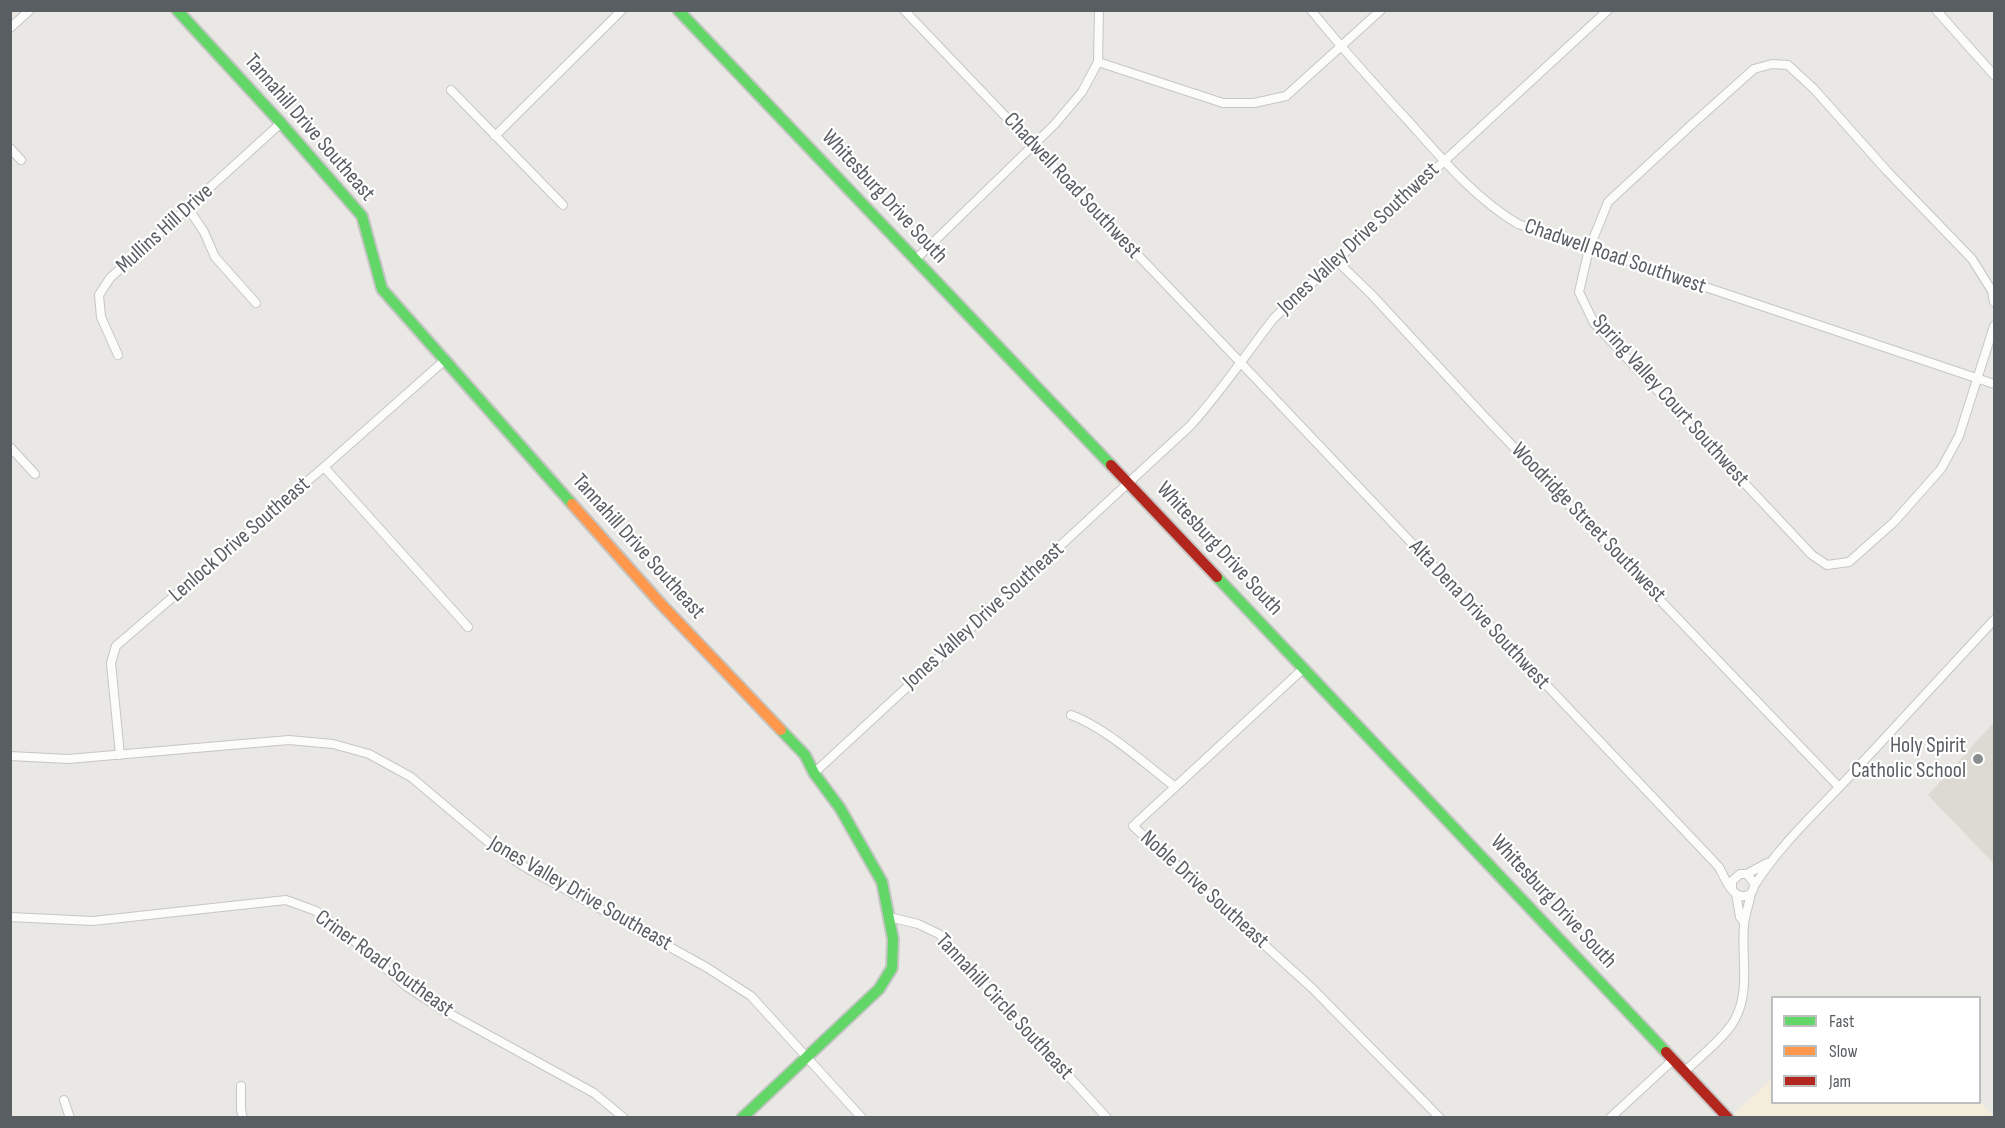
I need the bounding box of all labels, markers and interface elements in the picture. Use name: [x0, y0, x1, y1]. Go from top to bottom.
street label: Tannahill Drive Southeast: [238, 49, 380, 207]
street label: Chadwell Road Southwest: [997, 107, 1147, 265]
street label: Whitesburg Drive South: [815, 125, 953, 269]
street label: Jones Valley Drive Southwest: [1273, 157, 1445, 321]
street label: Mullins Hill Drive: [111, 179, 219, 279]
street label: Chadwell Road Southwest: [1521, 214, 1709, 300]
street label: Spring Valley Court Southwest: [1586, 310, 1754, 492]
street label: Woodridge Street Southwest: [1505, 438, 1671, 608]
street label: Tannahill Drive Southeast: [566, 469, 710, 625]
street label: Lenlock Drive Southeast: [164, 472, 316, 608]
street label: Whitesburg Drive South: [1150, 477, 1288, 621]
street label: Alta Dena Drive Southwest: [1403, 535, 1555, 695]
street label: Jones Valley Drive Southeast: [898, 537, 1070, 695]
place label: Holy Spirit Catholic School: [1851, 733, 1966, 784]
marker: Holy Spirit Catholic School: [1971, 752, 1985, 766]
street label: Noble Drive Southeast: [1134, 825, 1274, 955]
street label: Whitesburg Drive South: [1484, 830, 1622, 974]
street label: Jones Valley Drive Southeast: [484, 831, 676, 957]
street label: Criner Road Southeast: [309, 905, 459, 1023]
street label: Tannahill Circle Southeast: [929, 928, 1079, 1086]
legend: [1771, 996, 1981, 1104]
text: Fast: [1829, 1011, 1854, 1032]
text: Slow: [1829, 1041, 1858, 1062]
text: Jam: [1829, 1071, 1851, 1092]

